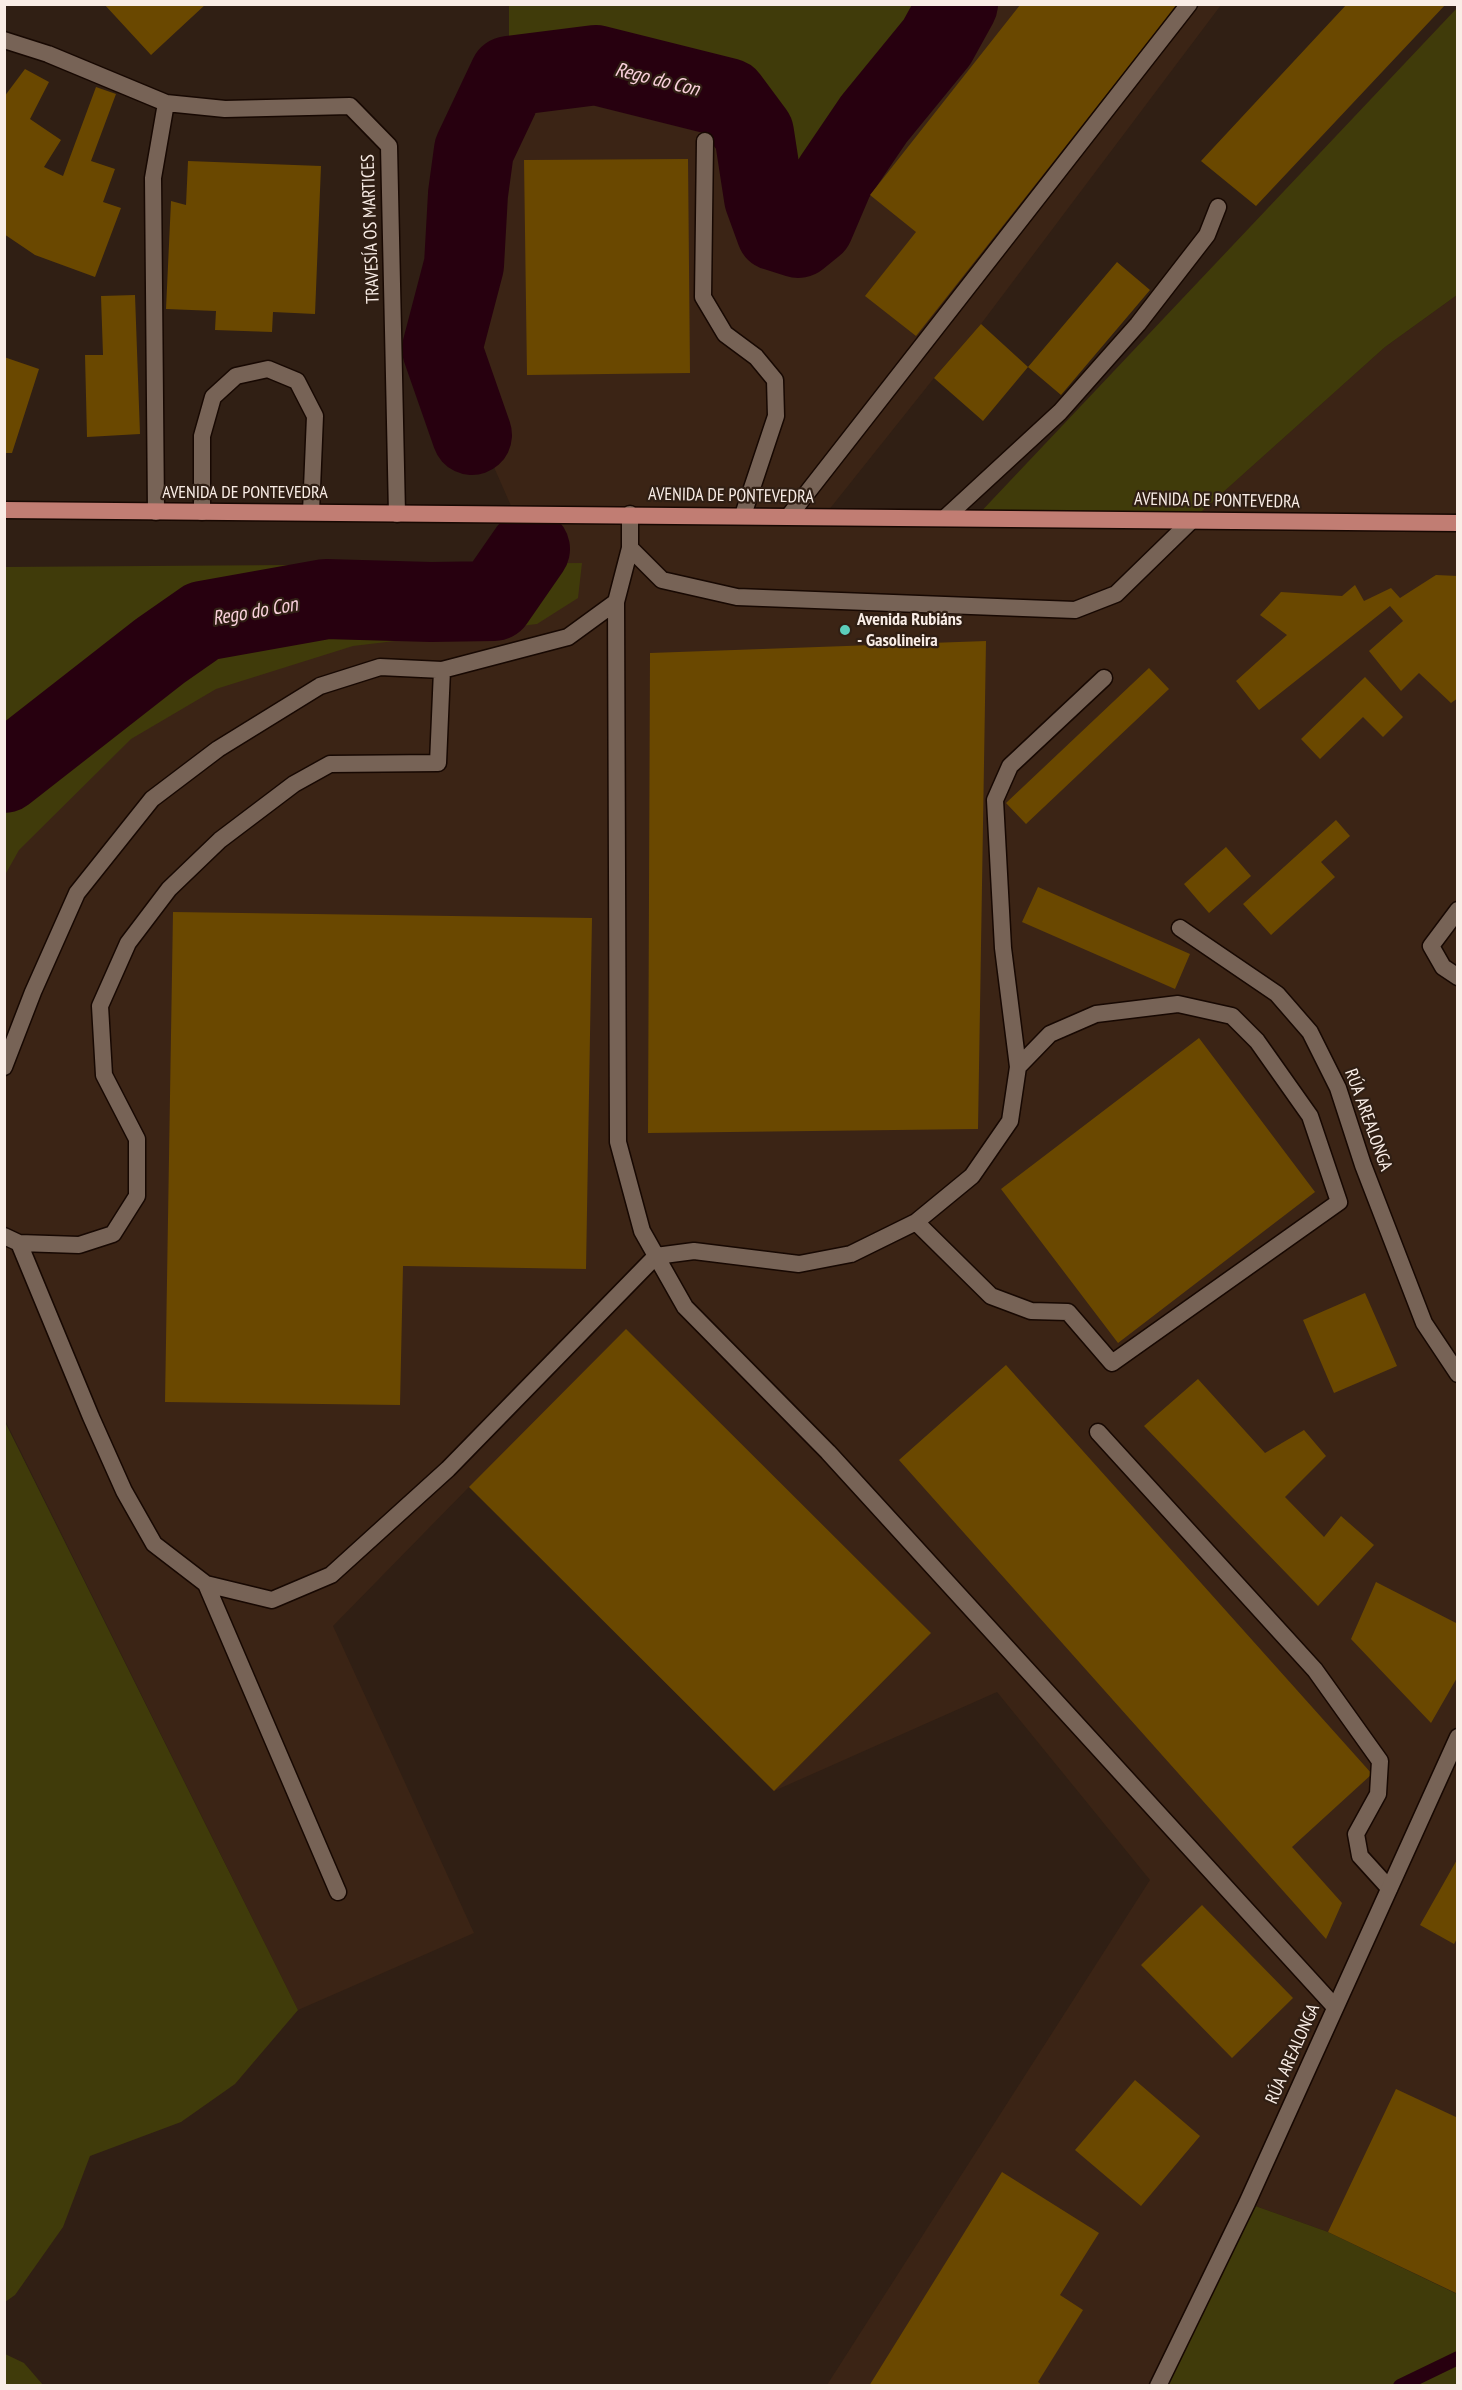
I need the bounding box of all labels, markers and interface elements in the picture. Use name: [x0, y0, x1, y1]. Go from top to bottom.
water label: Rego do Con: [612, 58, 702, 102]
street label: TRAVESÍA OS MARTICES: [358, 154, 384, 304]
street label: AVENIDA DE PONTEVEDRA: [162, 482, 328, 504]
street label: AVENIDA DE PONTEVEDRA: [648, 484, 814, 508]
street label: AVENIDA DE PONTEVEDRA: [1134, 489, 1300, 513]
water label: Rego do Con: [211, 593, 299, 631]
place label: Avenida Rubiáns - Gasolineira: [857, 609, 962, 652]
marker: Avenida Rubiáns - Gasolineira: [838, 623, 852, 637]
street label: RÚA AREALONGA: [1340, 1066, 1396, 1174]
street label: RÚA AREALONGA: [1261, 2001, 1325, 2107]

